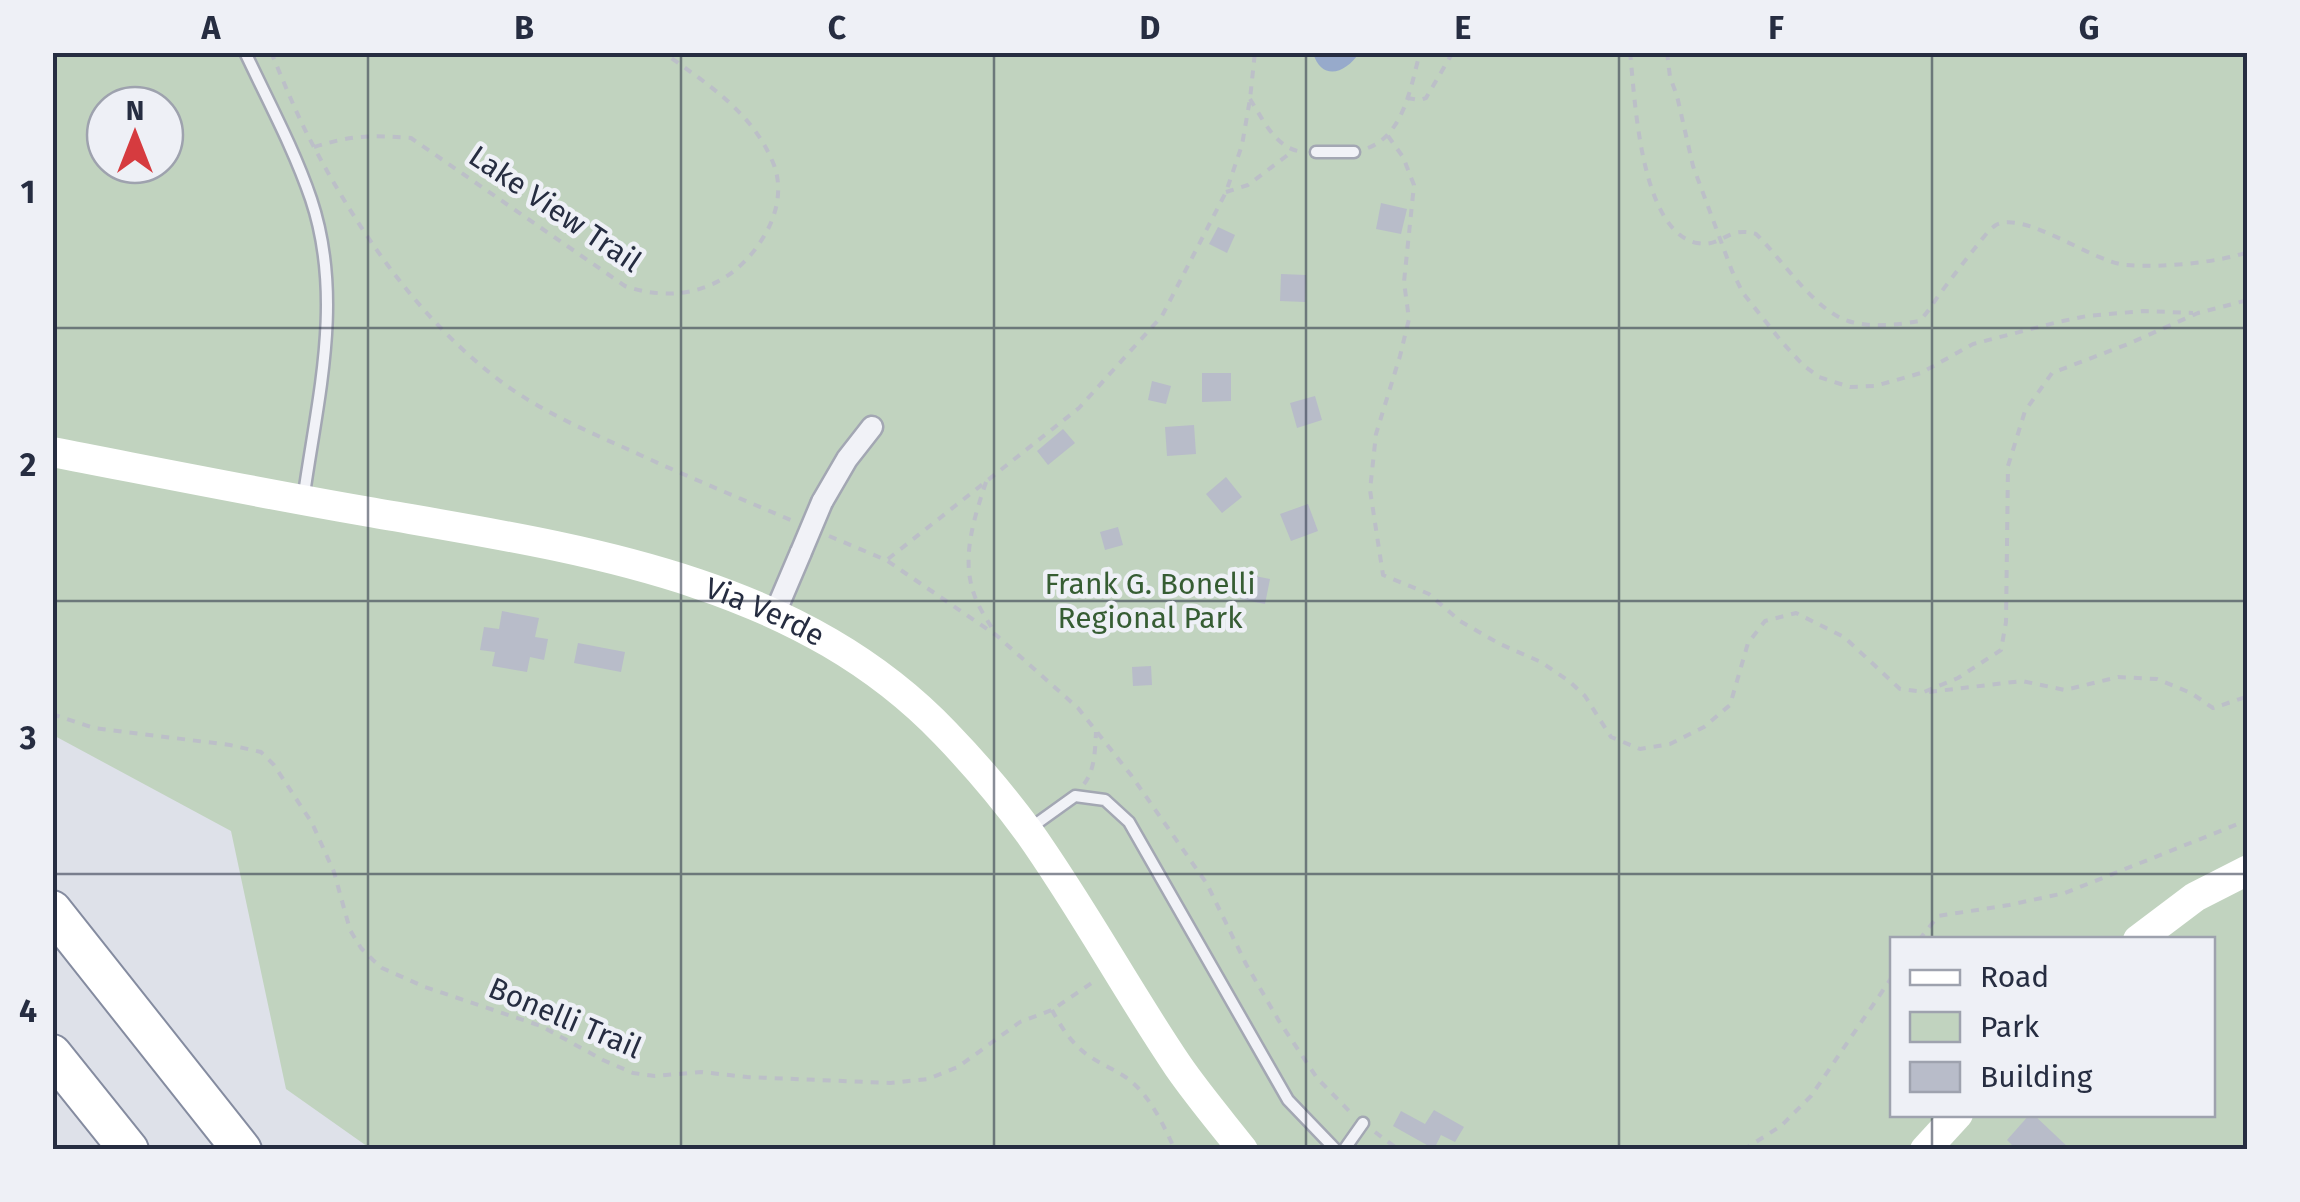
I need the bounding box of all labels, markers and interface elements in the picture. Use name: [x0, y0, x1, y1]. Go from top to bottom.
text: A: [201, 9, 222, 47]
text: B: [514, 9, 534, 47]
text: C: [828, 9, 847, 47]
text: D: [1140, 9, 1160, 47]
text: E: [1455, 9, 1471, 47]
text: F: [1768, 9, 1784, 47]
text: G: [2079, 9, 2099, 47]
north arrow: [85, 85, 185, 185]
text: N: [126, 94, 144, 127]
street label: Lake View Trail: [462, 138, 648, 280]
text: 1: [21, 173, 35, 211]
text: 2: [20, 446, 36, 484]
park label: Frank G. Bonelli Regional Park: [1044, 566, 1256, 636]
street label: Via Verde: [700, 570, 831, 654]
text: 3: [19, 719, 36, 757]
legend: [1890, 937, 2215, 1117]
text: Road: [1980, 959, 2049, 995]
street label: Bonelli Trail: [483, 970, 647, 1066]
text: 4: [19, 992, 37, 1030]
text: Park: [1980, 1009, 2040, 1045]
text: Building: [1980, 1059, 2093, 1095]

